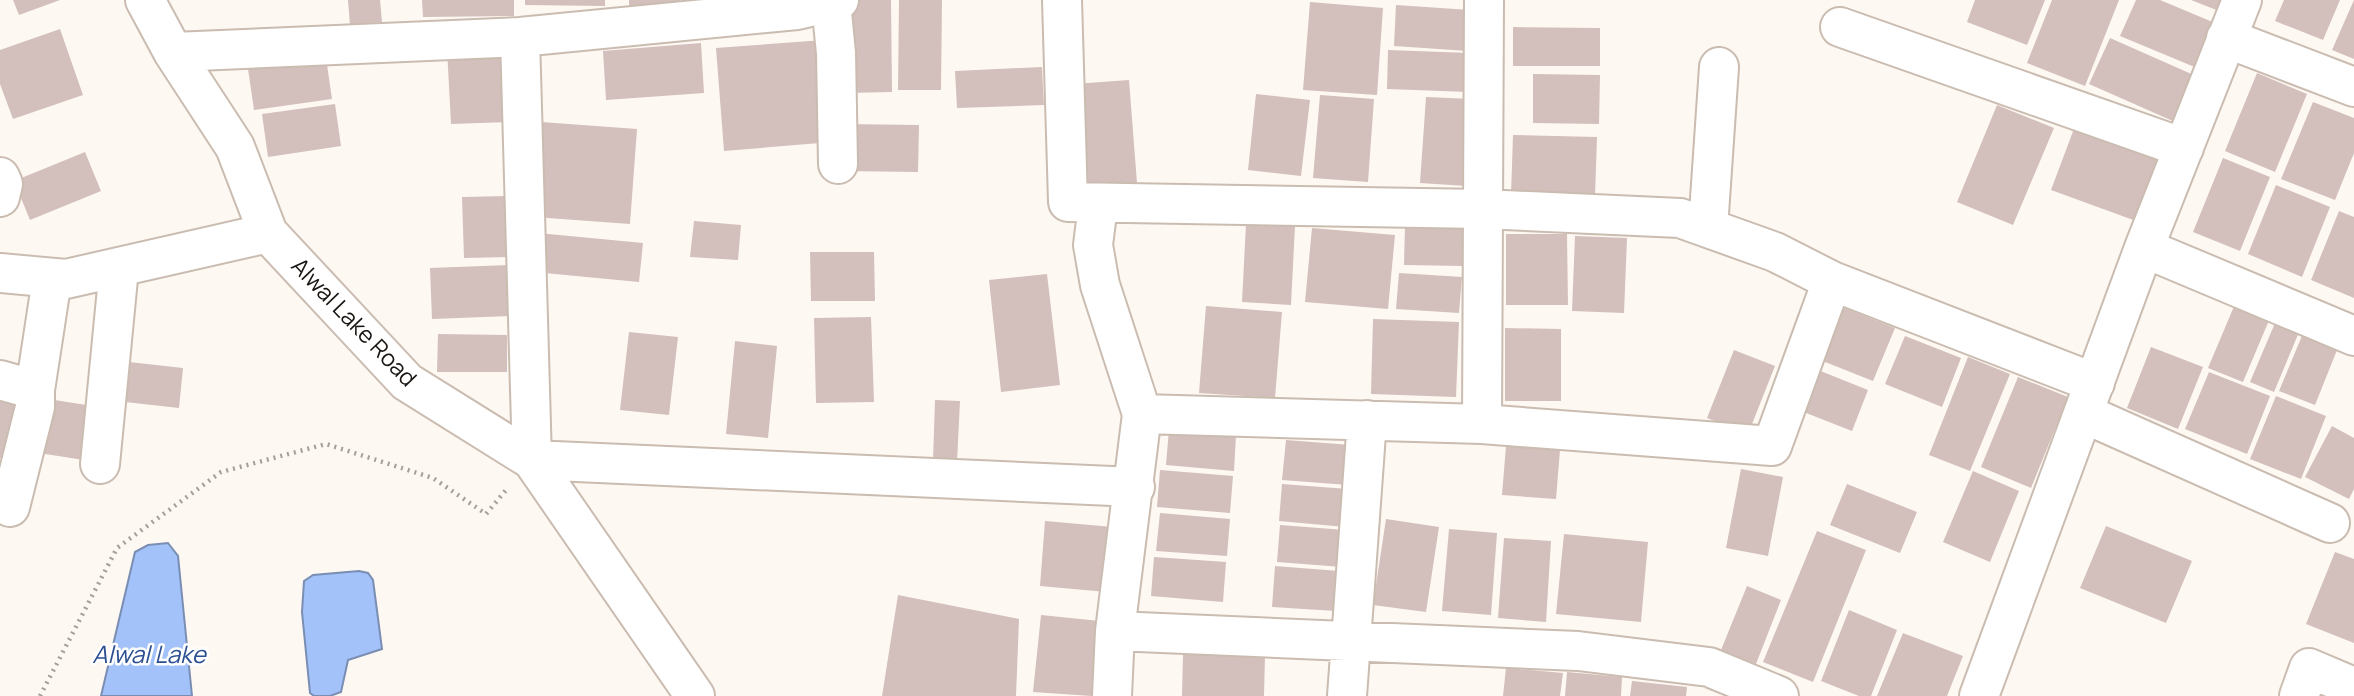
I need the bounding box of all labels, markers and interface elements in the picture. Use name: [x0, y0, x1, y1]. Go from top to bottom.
street label: Alwal Lake Road: [285, 250, 425, 393]
water label: Alwal Lake: [92, 637, 208, 670]

